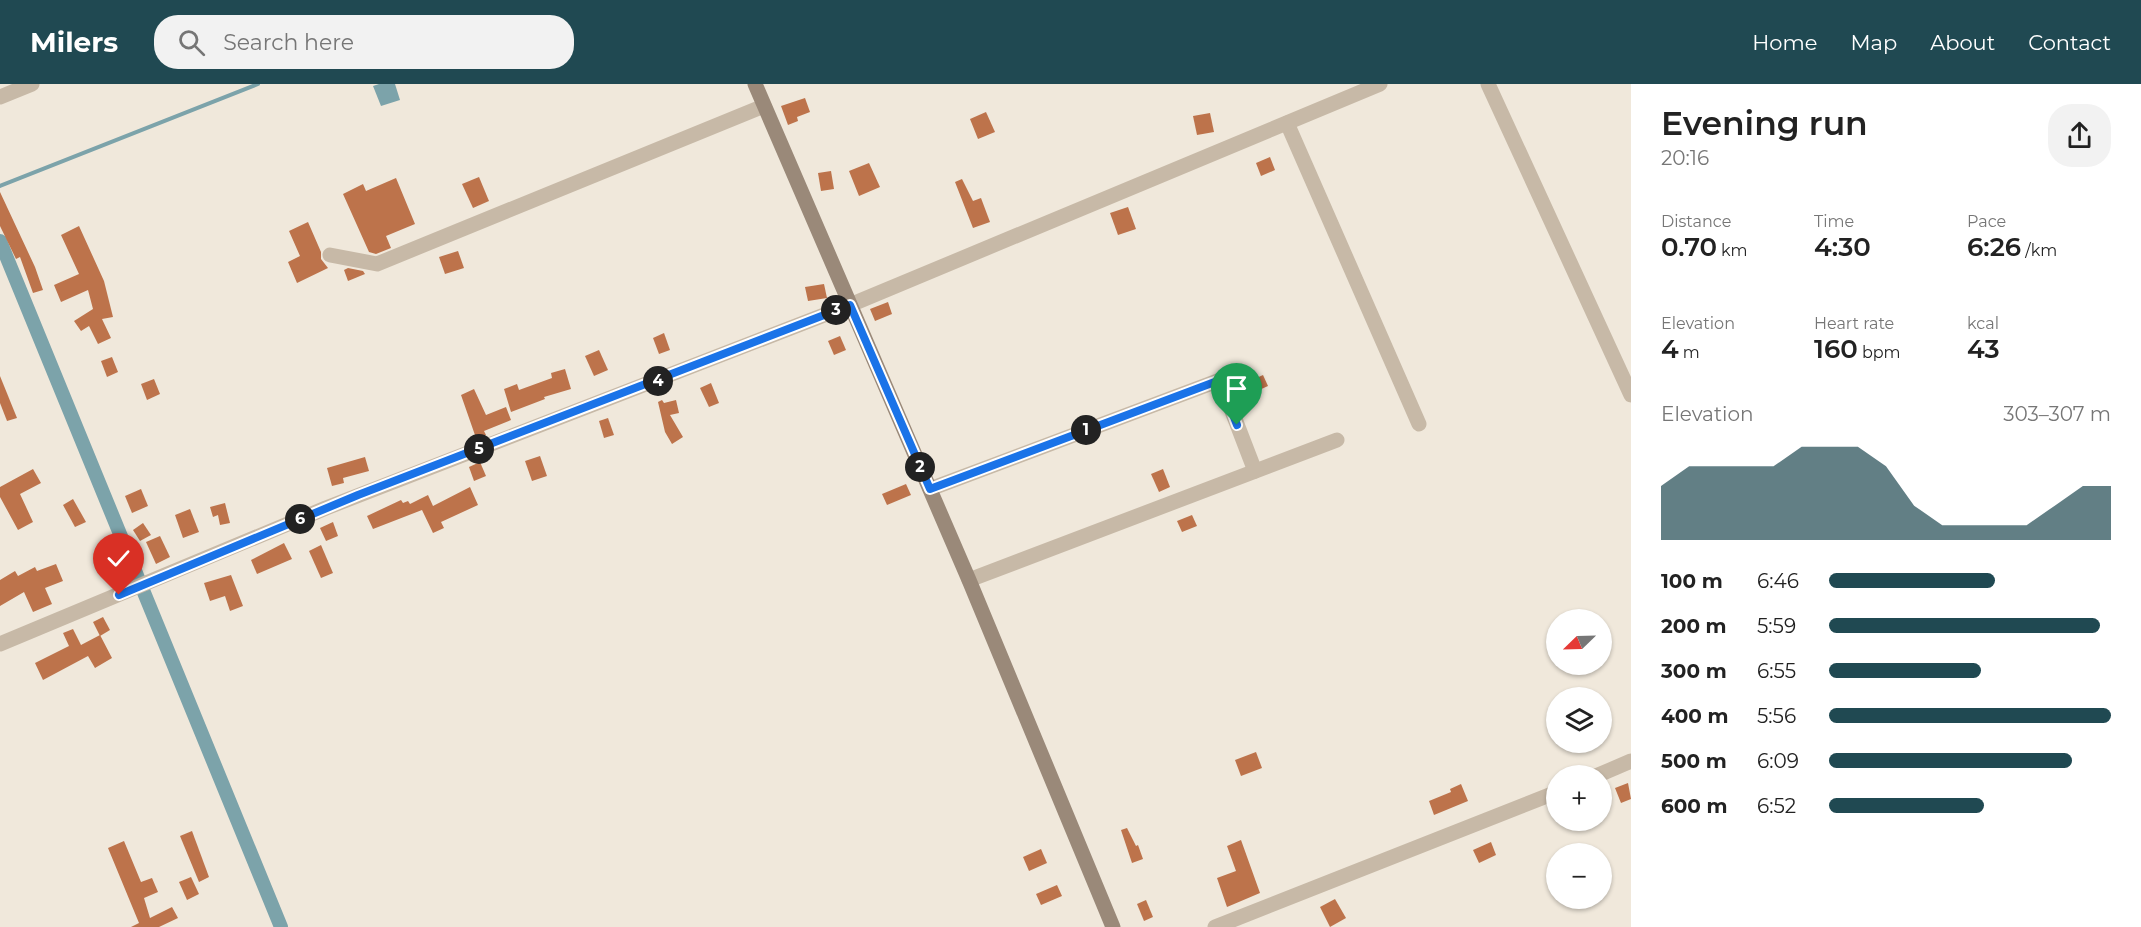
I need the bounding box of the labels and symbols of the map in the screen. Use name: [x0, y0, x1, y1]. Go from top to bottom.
pin: 3: [821, 295, 851, 325]
pin: [1211, 363, 1262, 425]
pin: 4: [643, 366, 673, 396]
pin: 1: [1071, 415, 1101, 445]
pin: 5: [464, 434, 494, 464]
pin: 2: [905, 452, 935, 482]
pin: 6: [285, 504, 315, 534]
pin: [93, 533, 144, 595]
north arrow: [1546, 609, 1612, 675]

